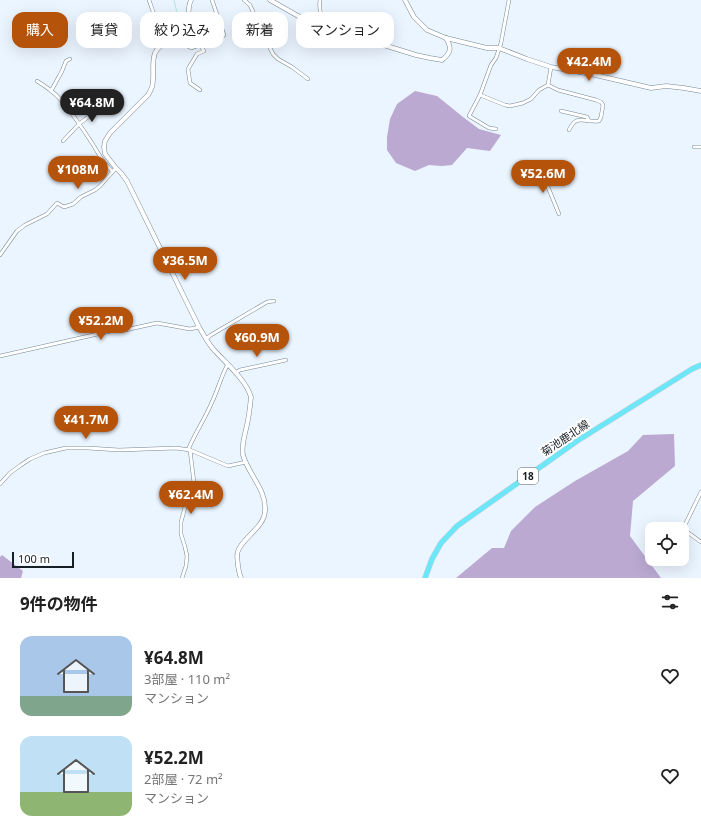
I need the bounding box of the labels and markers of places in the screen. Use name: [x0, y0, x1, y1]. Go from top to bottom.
pin: ¥42.4M: [556, 48, 622, 82]
pin: ¥64.8M: [59, 89, 125, 123]
pin: ¥108M: [50, 156, 106, 190]
pin: ¥52.6M: [510, 160, 576, 194]
pin: ¥36.5M: [152, 247, 218, 281]
pin: ¥52.2M: [68, 307, 134, 341]
pin: ¥60.9M: [224, 324, 290, 358]
pin: ¥41.7M: [53, 406, 119, 440]
pin: ¥62.4M: [158, 481, 224, 515]

